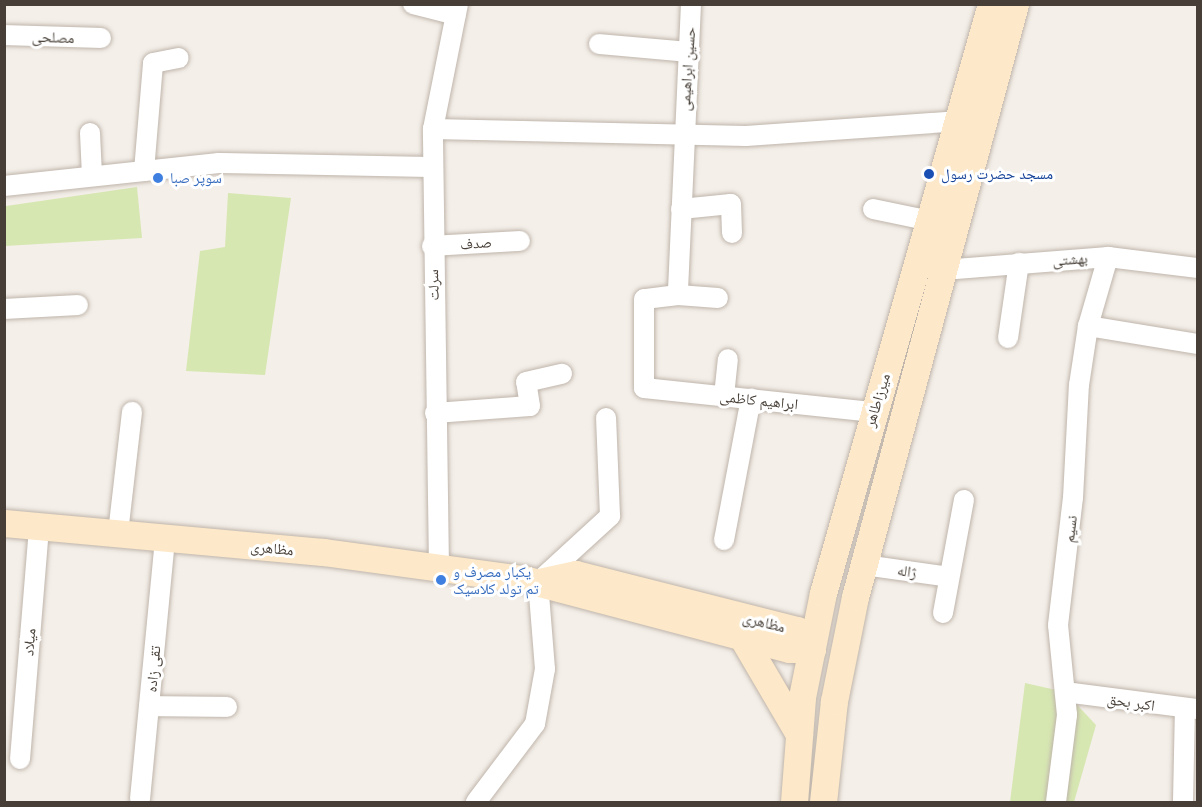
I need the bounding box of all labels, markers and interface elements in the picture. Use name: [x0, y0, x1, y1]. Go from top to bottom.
street label: حسین ابراهیمی: [675, 26, 699, 112]
street label: مصلحی: [31, 27, 75, 47]
place label: مسجد حضرت رسول: [941, 165, 1053, 183]
marker: مسجد حضرت رسول: [922, 167, 936, 181]
place label: سوپر صبا: [170, 169, 222, 187]
marker: سوپر صبا: [151, 171, 165, 185]
street label: صدف: [460, 233, 492, 253]
street label: بهشتی: [1052, 249, 1088, 269]
street label: سرلت: [424, 269, 442, 301]
street label: میرزاطاهر: [860, 371, 894, 429]
street label: ابراهیم کاظمی: [719, 387, 799, 413]
street label: نسیم: [1059, 514, 1081, 544]
street label: مظاهری: [250, 537, 294, 559]
street label: ژاله: [896, 561, 918, 581]
place label: یکبار مصرف و تم تولد کلاسیک: [453, 562, 539, 597]
marker: یکبار مصرف و تم تولد کلاسیک: [434, 573, 448, 587]
street label: مظاهری: [741, 608, 787, 636]
street label: میلاد: [19, 627, 39, 657]
street label: تقی زاده: [142, 645, 164, 693]
street label: اکبر بحق: [1106, 690, 1156, 714]

